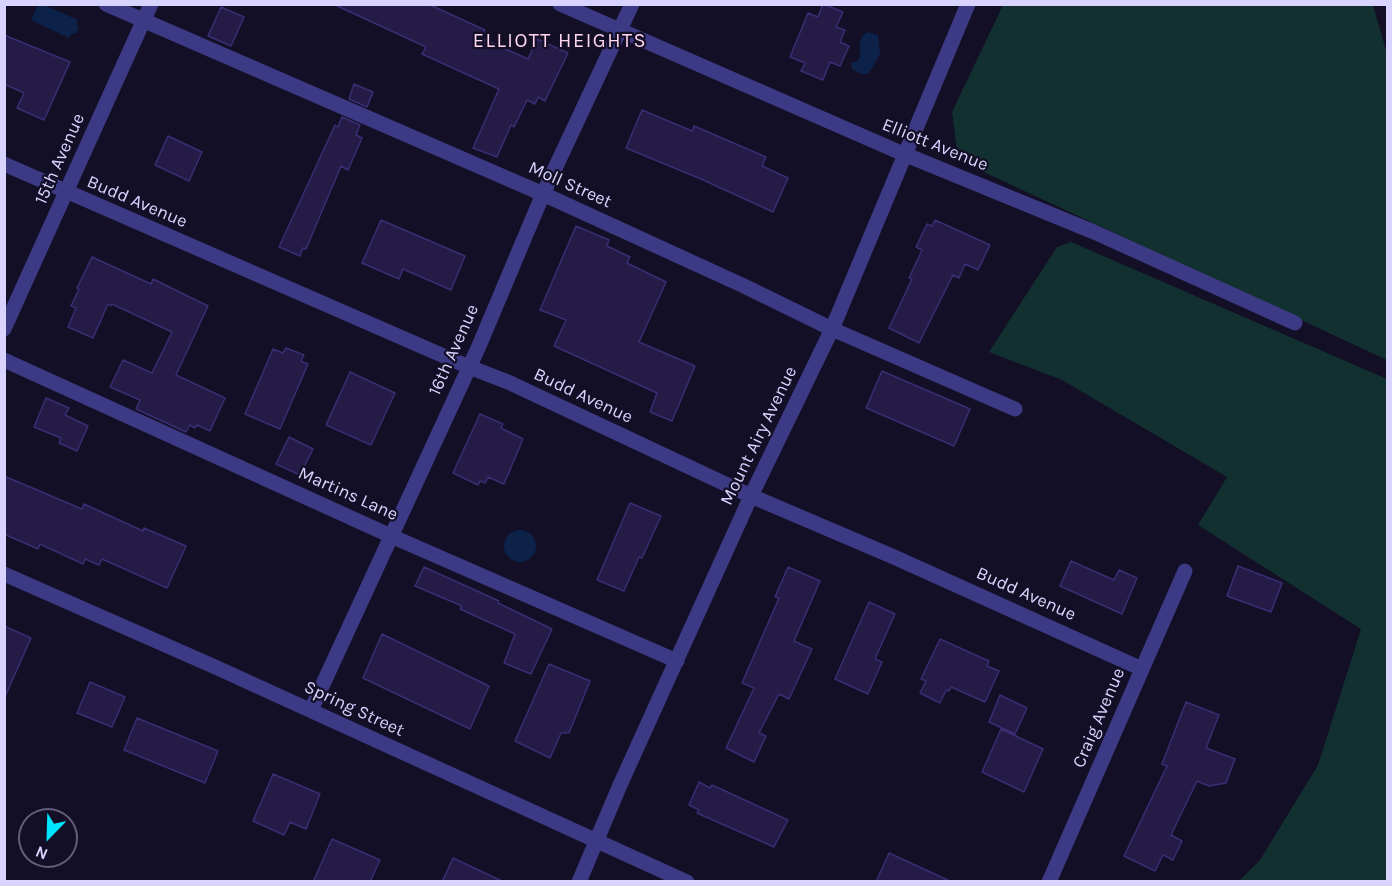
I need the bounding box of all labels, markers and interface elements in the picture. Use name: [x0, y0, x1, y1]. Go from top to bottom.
district label: ELLIOTT HEIGHTS: [473, 29, 647, 53]
street label: 15th Avenue: [30, 110, 90, 208]
street label: Elliott Avenue: [879, 114, 991, 176]
street label: Moll Street: [525, 157, 615, 213]
street label: Budd Avenue: [84, 171, 190, 233]
street label: 16th Avenue: [424, 301, 484, 399]
street label: Mount Airy Avenue: [716, 363, 802, 509]
street label: Budd Avenue: [530, 364, 636, 428]
street label: Martins Lane: [295, 462, 401, 526]
street label: Budd Avenue: [973, 562, 1079, 626]
street label: Craig Avenue: [1068, 665, 1130, 771]
street label: Spring Street: [301, 676, 407, 742]
north arrow: [18, 808, 78, 868]
text: N: [33, 842, 51, 864]

